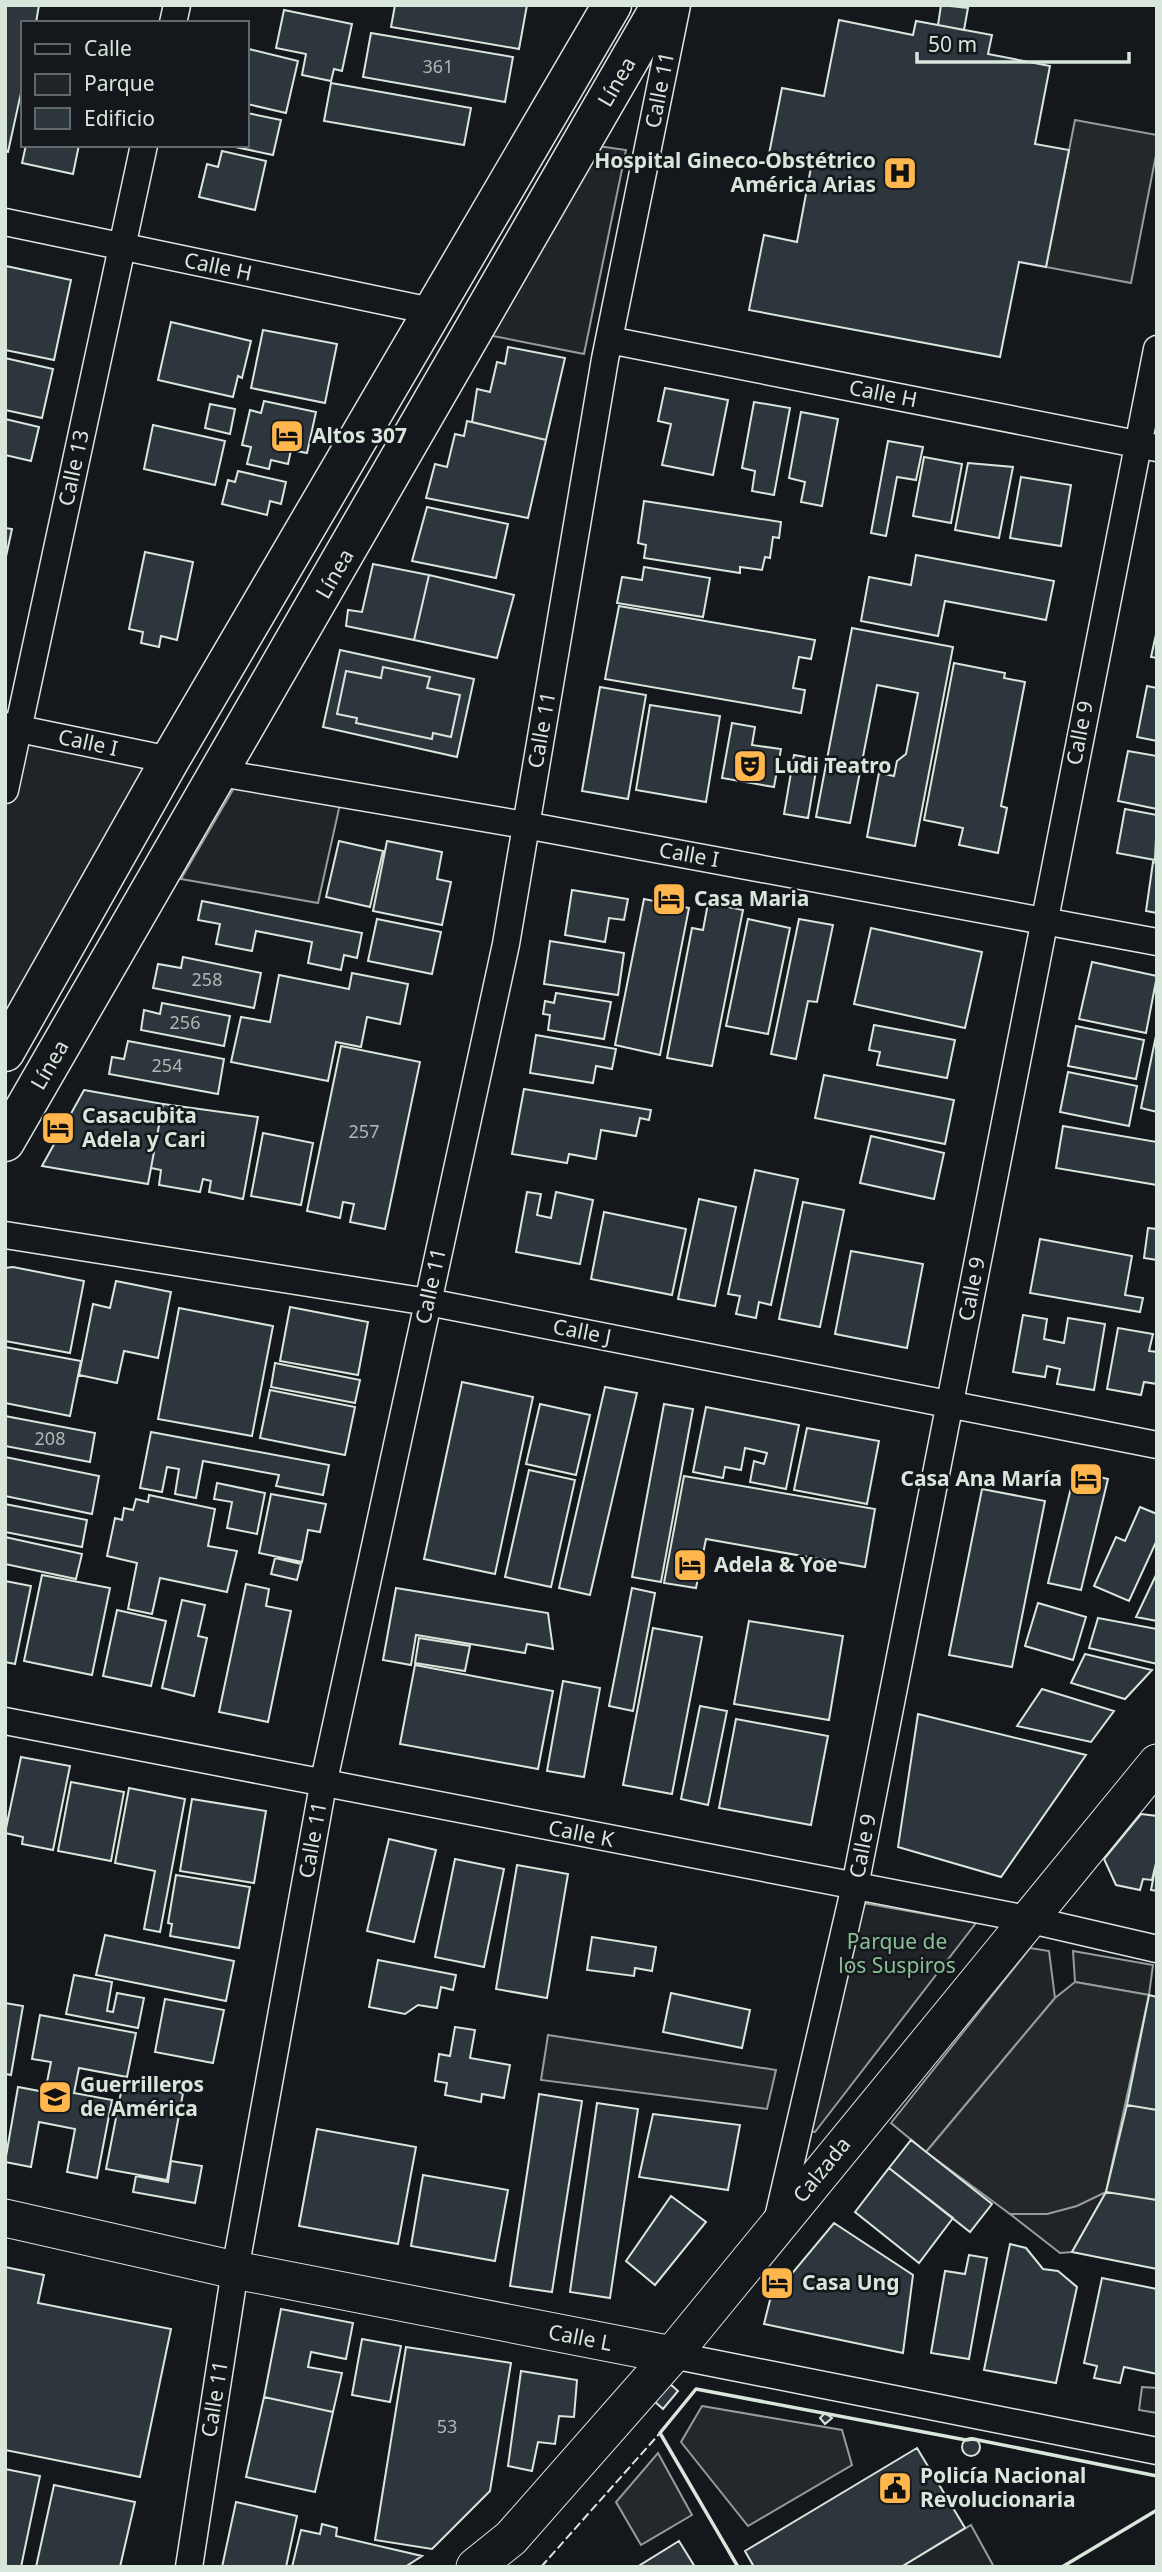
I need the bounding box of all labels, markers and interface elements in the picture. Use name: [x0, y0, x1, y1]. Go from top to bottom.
legend: [21, 21, 248, 147]
scale bar: [917, 21, 1129, 65]
text: 50 m: [928, 30, 977, 58]
text: Calle: [84, 34, 132, 62]
street label: Calle 11: [638, 49, 680, 130]
street label: Línea: [591, 52, 642, 111]
house number: 361: [423, 54, 453, 78]
text: Parque: [84, 69, 154, 97]
text: Edificio: [84, 104, 155, 132]
place label: Hospital Gineco-Obstétrico América Arias: [594, 146, 876, 198]
hospital icon: Hospital Gineco-Obstétrico América Arias: [881, 154, 919, 192]
street label: Calle H: [182, 245, 255, 287]
street label: Calle H: [847, 373, 920, 413]
hotel icon: Altos 307: [268, 417, 306, 455]
place label: Altos 307: [312, 421, 407, 449]
street label: Calle 13: [51, 427, 95, 508]
street label: Línea: [309, 544, 360, 603]
street label: Calle 11: [521, 689, 562, 770]
street label: Calle 9: [1059, 698, 1099, 767]
street label: Calle I: [56, 722, 121, 762]
theatre icon: Ludi Teatro: [731, 747, 769, 785]
place label: Ludi Teatro: [774, 751, 891, 779]
street label: Calle I: [657, 835, 721, 873]
hotel icon: Casa Maria: [650, 880, 688, 918]
place label: Casa Maria: [694, 884, 809, 912]
house number: 258: [192, 967, 222, 991]
house number: 256: [170, 1010, 200, 1034]
street label: Línea: [24, 1035, 75, 1094]
house number: 254: [152, 1053, 182, 1077]
place label: Casacubita Adela y Cari: [82, 1101, 206, 1153]
hotel icon: Casacubita Adela y Cari: [39, 1109, 77, 1147]
house number: 257: [349, 1119, 379, 1143]
street label: Calle 11: [408, 1245, 452, 1326]
street label: Calle 9: [951, 1254, 991, 1323]
street label: Calle J: [551, 1312, 614, 1350]
house number: 208: [35, 1426, 65, 1450]
hotel icon: Casa Ana María: [1067, 1460, 1105, 1498]
place label: Casa Ana María: [901, 1464, 1062, 1492]
hotel icon: Adela & Yoe: [671, 1546, 709, 1584]
place label: Adela & Yoe: [714, 1550, 838, 1578]
street label: Calle 11: [292, 1799, 333, 1880]
street label: Calle 9: [842, 1811, 882, 1880]
street label: Calle K: [546, 1813, 616, 1853]
park label: Parque de los Suspiros: [838, 1927, 956, 1979]
place label: Guerrilleros de América: [80, 2070, 204, 2122]
school or university icon: Guerrilleros de América: [36, 2078, 74, 2116]
street label: Calzada: [786, 2131, 856, 2208]
hotel icon: Casa Ung: [758, 2264, 796, 2302]
place label: Casa Ung: [802, 2268, 899, 2296]
street label: Calle L: [546, 2317, 614, 2357]
street label: Calle 11: [194, 2359, 234, 2439]
house number: 53: [437, 2414, 457, 2438]
place label: Policía Nacional Revolucionaria: [920, 2461, 1086, 2513]
public building icon: Policía Nacional Revolucionaria: [876, 2469, 914, 2507]

